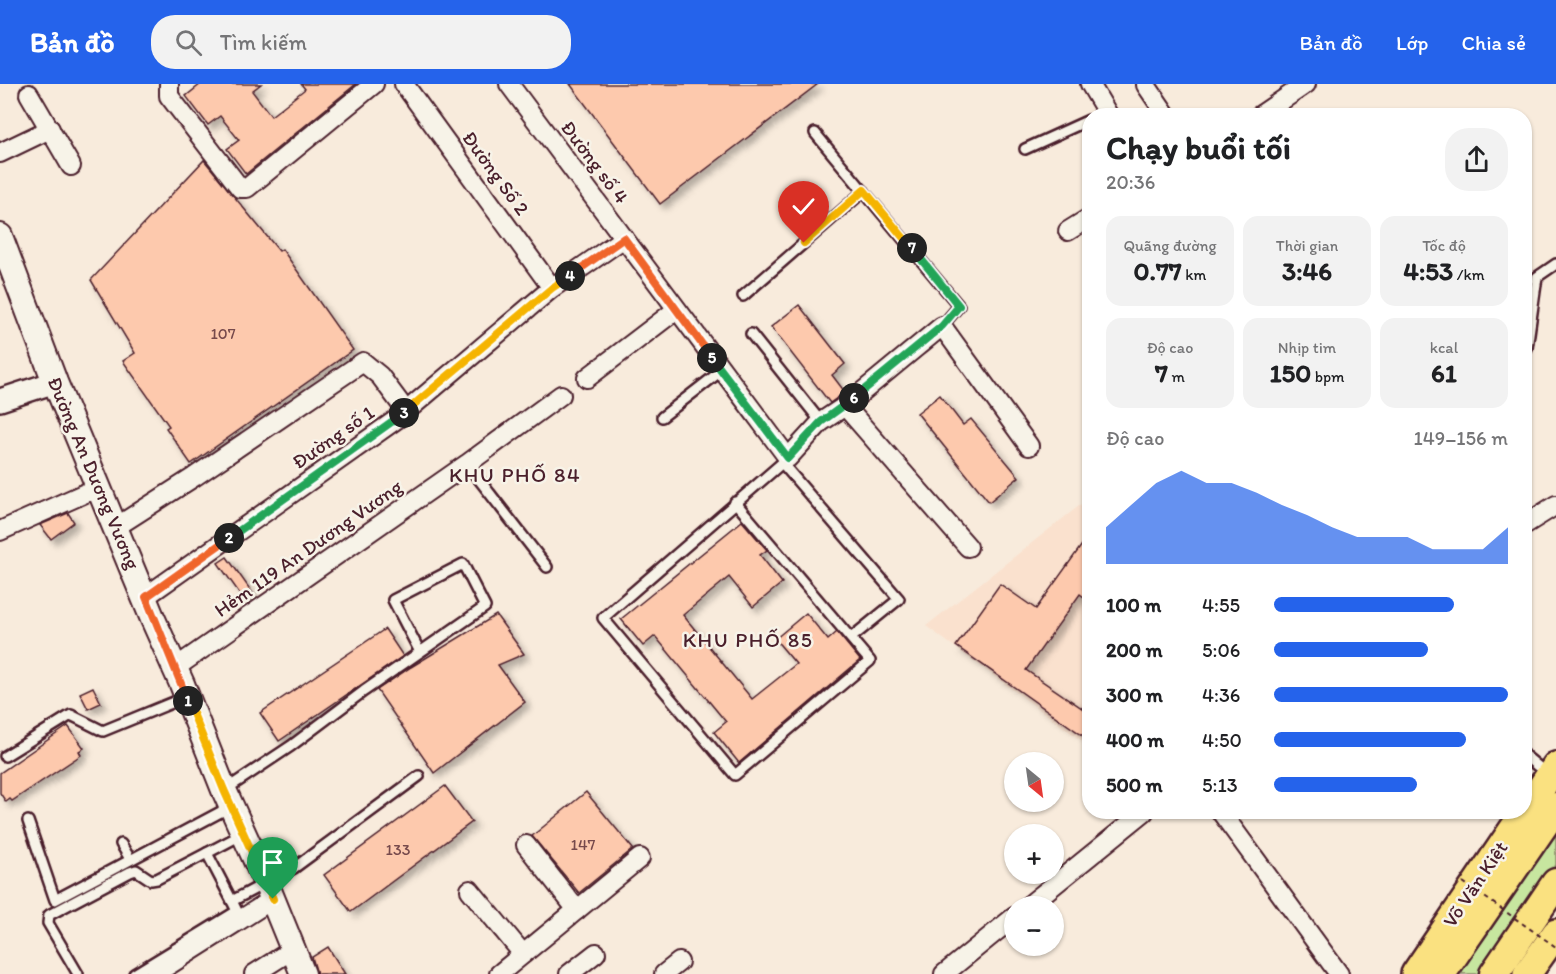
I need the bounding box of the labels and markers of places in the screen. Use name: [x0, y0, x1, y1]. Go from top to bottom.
pin: [778, 181, 829, 243]
pin: 7: [897, 233, 927, 263]
pin: 4: [555, 261, 585, 291]
pin: 5: [697, 343, 727, 373]
pin: 6: [839, 383, 869, 413]
pin: 3: [389, 398, 419, 428]
pin: 2: [214, 523, 244, 553]
pin: 1: [173, 686, 203, 716]
pin: [247, 837, 298, 899]

